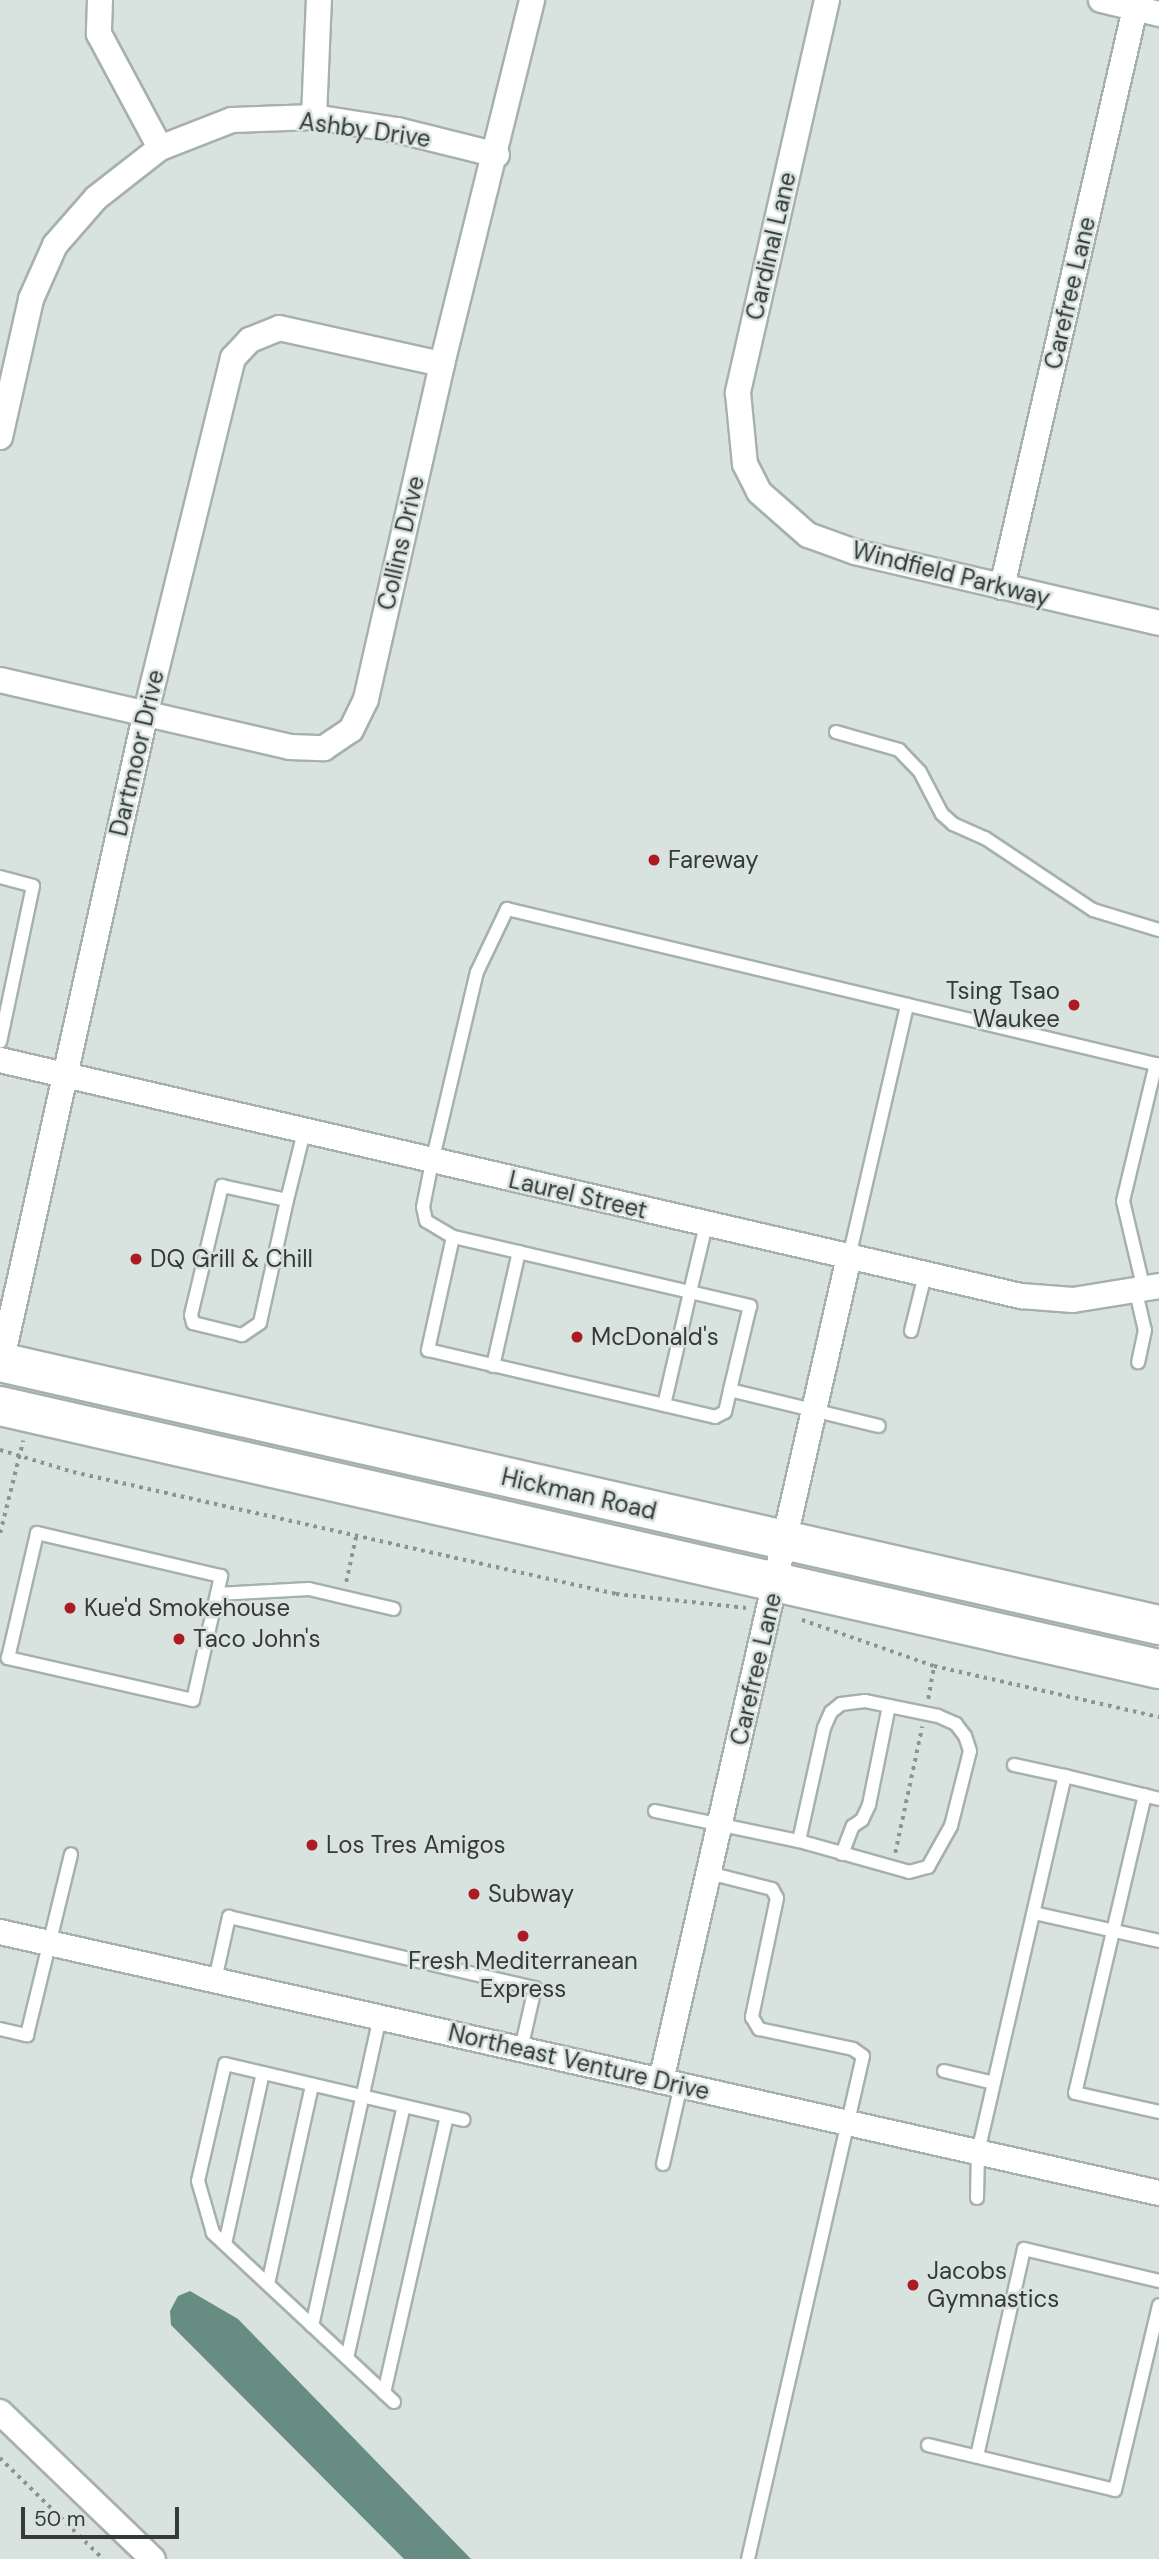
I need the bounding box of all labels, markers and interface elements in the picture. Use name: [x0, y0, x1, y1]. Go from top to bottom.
street label: Ashby Drive: [297, 107, 433, 153]
street label: Cardinal Lane: [740, 169, 802, 323]
street label: Carefree Lane: [1038, 214, 1102, 372]
street label: Collins Drive: [372, 473, 430, 613]
street label: Windfield Parkway: [849, 535, 1053, 613]
street label: Dartmoor Drive: [104, 667, 170, 839]
place label: Fareway: [668, 846, 759, 874]
marker: Fareway: [646, 852, 662, 868]
place label: Tsing Tsao Waukee: [946, 977, 1060, 1033]
marker: Tsing Tsao Waukee: [1066, 997, 1082, 1013]
street label: Laurel Street: [506, 1165, 650, 1225]
place label: DQ Grill & Chill: [150, 1245, 313, 1273]
marker: DQ Grill & Chill: [128, 1251, 144, 1267]
place label: McDonald's: [591, 1323, 719, 1351]
marker: McDonald's: [569, 1329, 585, 1345]
street label: Hickman Road: [499, 1462, 659, 1526]
street label: Carefree Lane: [724, 1590, 788, 1748]
place label: Kue'd Smokehouse: [84, 1594, 290, 1622]
marker: Kue'd Smokehouse: [62, 1600, 78, 1616]
place label: Taco John's: [193, 1625, 321, 1653]
marker: Taco John's: [171, 1631, 187, 1647]
place label: Los Tres Amigos: [326, 1831, 506, 1859]
marker: Los Tres Amigos: [304, 1837, 320, 1853]
place label: Subway: [488, 1880, 574, 1908]
marker: Subway: [466, 1886, 482, 1902]
marker: Fresh Mediterranean Express: [515, 1928, 531, 1944]
place label: Fresh Mediterranean Express: [408, 1947, 638, 2003]
street label: Northeast Venture Drive: [446, 2018, 712, 2106]
place label: Jacobs Gymnastics: [927, 2257, 1059, 2313]
marker: Jacobs Gymnastics: [905, 2277, 921, 2293]
scale bar: [24, 2492, 182, 2536]
text: 50 m: [34, 2505, 85, 2533]

